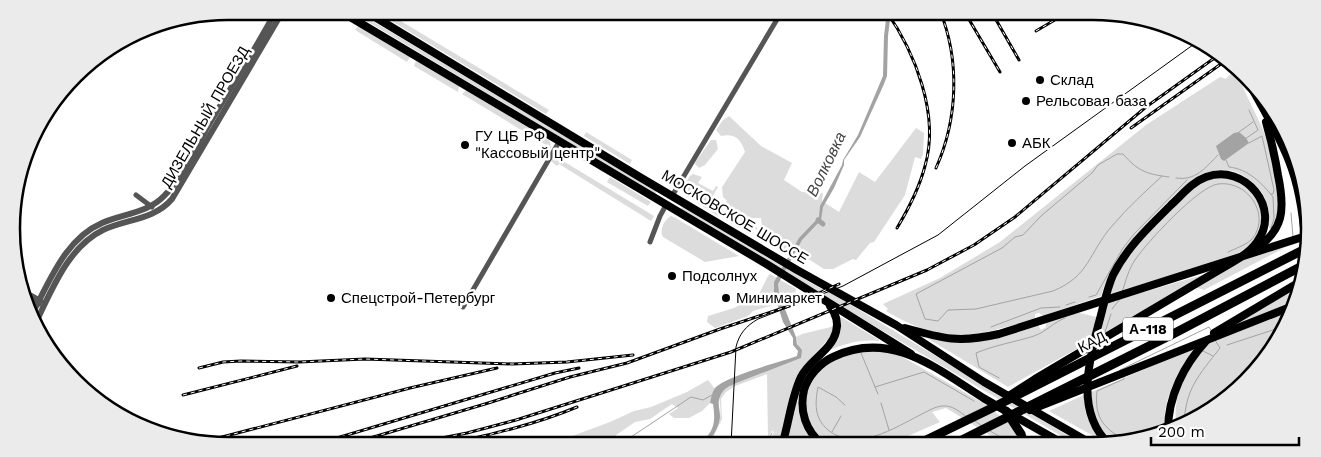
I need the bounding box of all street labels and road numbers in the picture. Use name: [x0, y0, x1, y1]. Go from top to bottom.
street label: ДИЗЕЛЬНЫЙ ПРОЕЗД: [157, 43, 253, 191]
street label: МОСКОВСКОЕ ШОССЕ: [658, 166, 812, 268]
road number: А-118: [1123, 318, 1173, 340]
street label: КАД: [1075, 327, 1109, 357]

